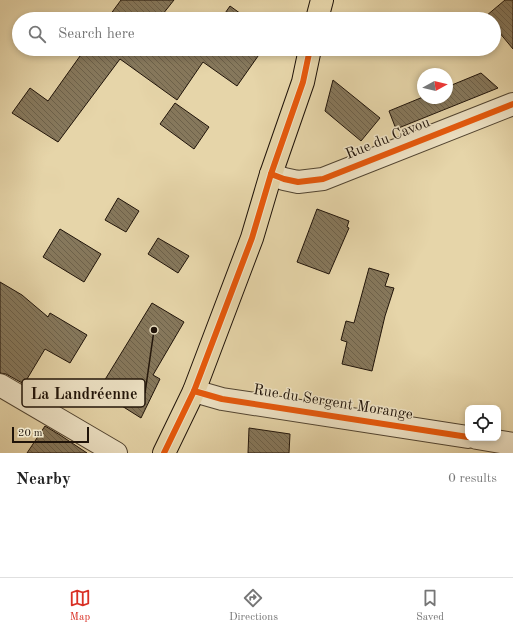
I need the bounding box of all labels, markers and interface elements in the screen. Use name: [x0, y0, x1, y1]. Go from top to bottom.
search box: [12, 12, 501, 56]
icon: search: [26, 23, 48, 45]
text: Search here: [58, 27, 135, 42]
north arrow: [417, 68, 453, 104]
street label: Rue du Cavou: [344, 115, 432, 163]
callout: La Landréenne: [22, 379, 145, 407]
street label: Rue du Sergent Morange: [252, 383, 414, 423]
text: La Landréenne: [30, 387, 138, 403]
map controls: [465, 405, 501, 441]
button: locate: [465, 405, 501, 441]
scale bar: [12, 425, 89, 444]
text: 20 m: [18, 428, 43, 439]
text: Nearby: [16, 471, 71, 488]
text: 0 results: [448, 472, 497, 485]
tab: Map: [69, 587, 91, 625]
tab: Directions: [229, 587, 278, 625]
tab: Saved: [416, 587, 444, 625]

